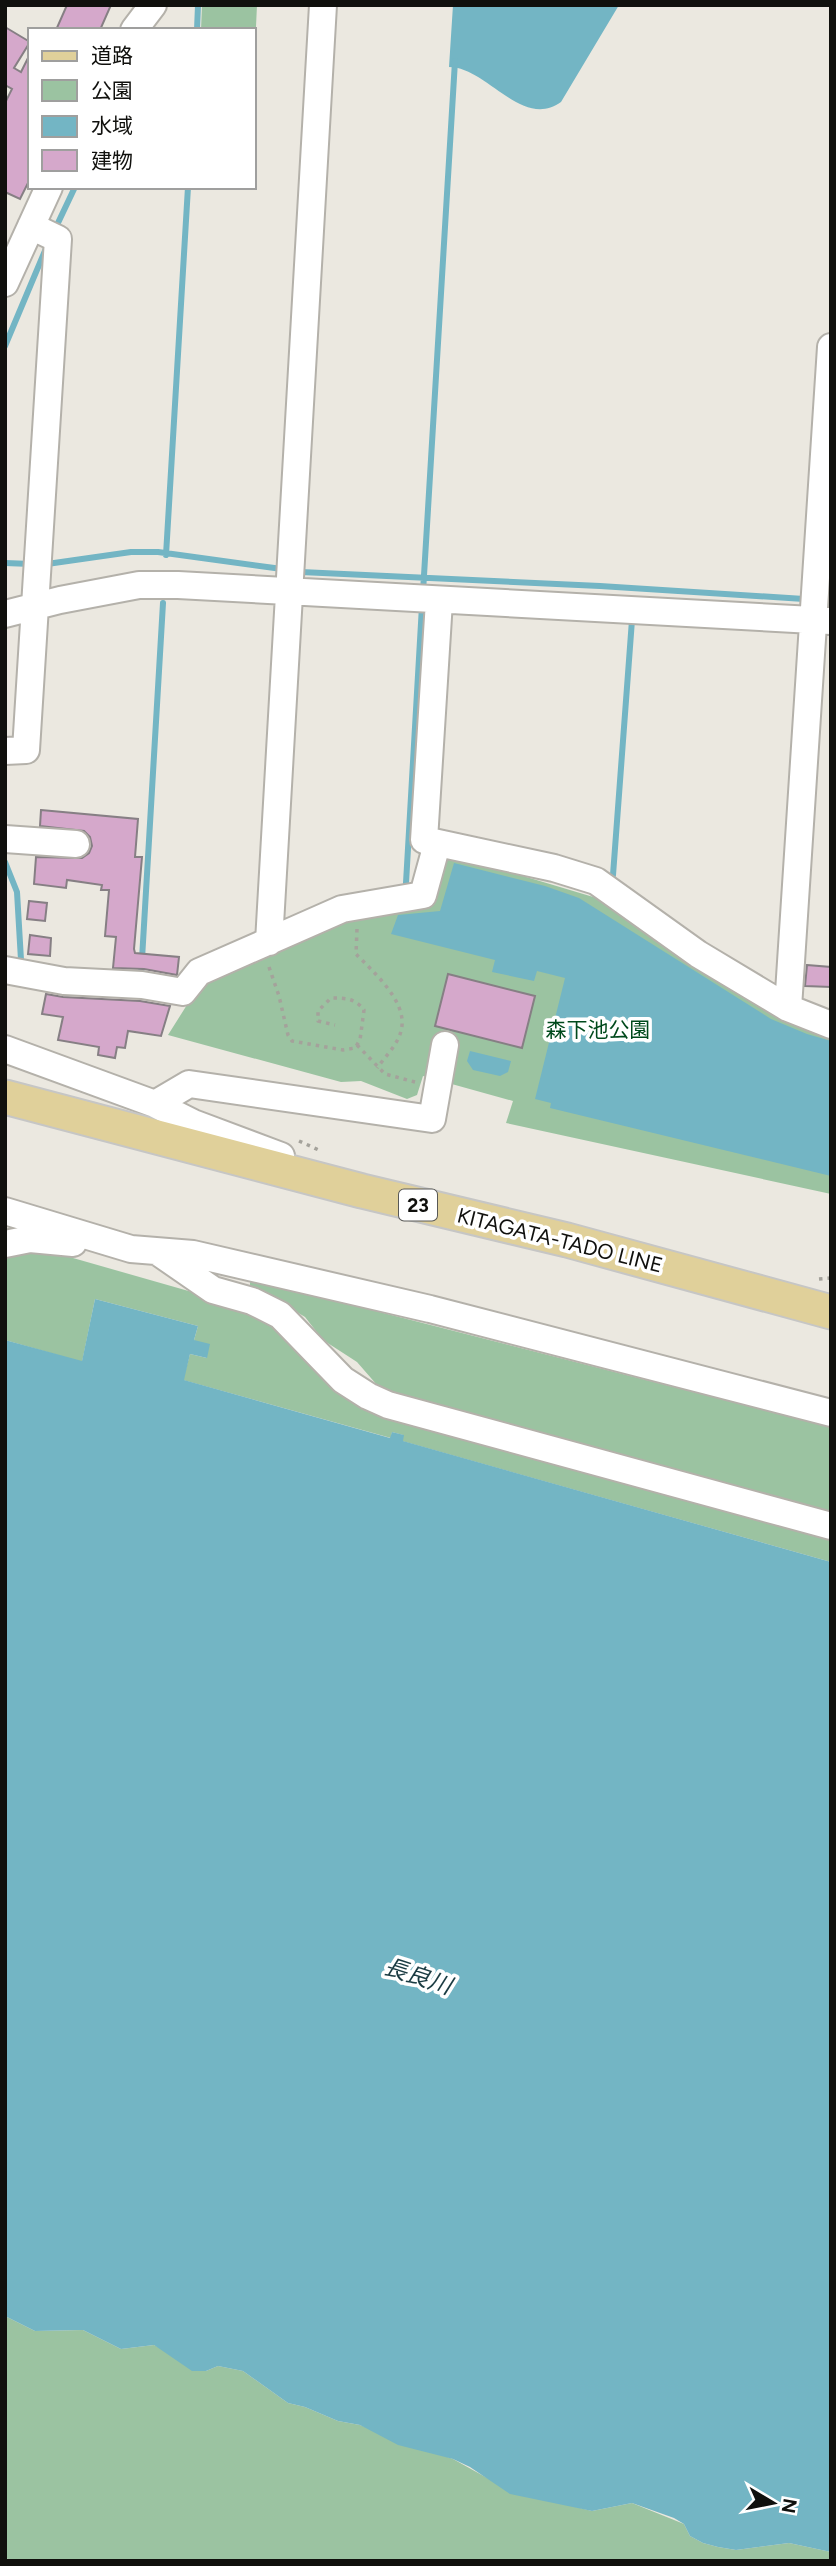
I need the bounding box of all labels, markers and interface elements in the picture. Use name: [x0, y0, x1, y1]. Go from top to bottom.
legend: [28, 28, 256, 189]
text: 道路: [91, 43, 133, 68]
text: 公園: [91, 78, 133, 103]
text: 水域: [91, 113, 133, 138]
text: 建物: [91, 148, 133, 173]
park label: 森下池公園: [546, 1017, 651, 1042]
road number: 23: [399, 1190, 437, 1220]
street label: KITAGATA-TADO LINE: [455, 1202, 665, 1278]
water label: 長良川: [381, 1952, 458, 2001]
north arrow: [738, 2468, 808, 2538]
text: N: [777, 2497, 802, 2515]

